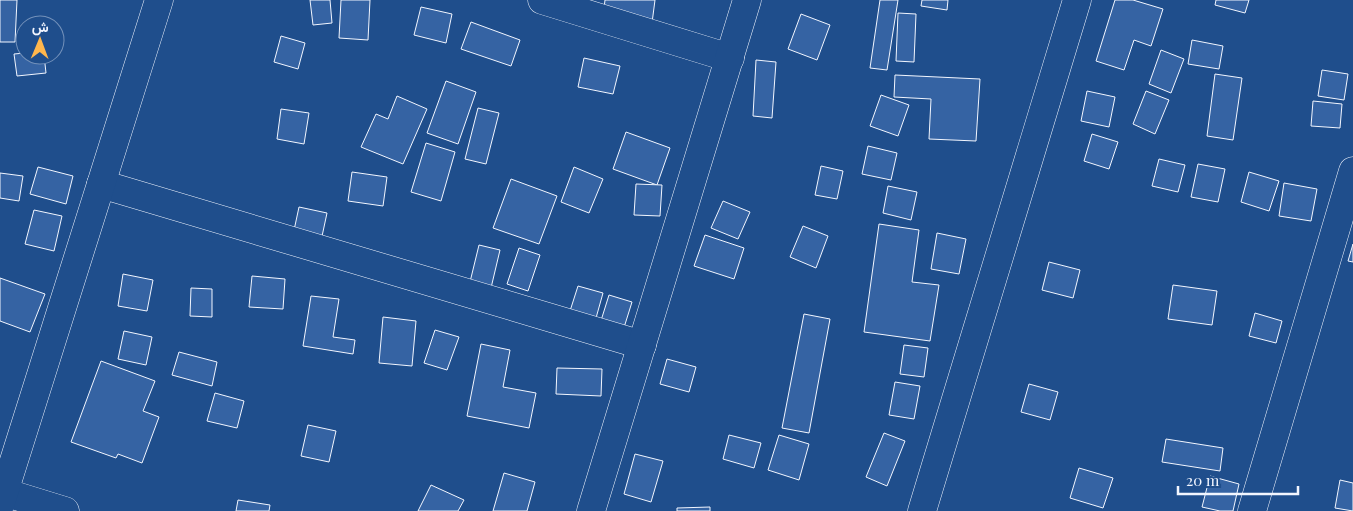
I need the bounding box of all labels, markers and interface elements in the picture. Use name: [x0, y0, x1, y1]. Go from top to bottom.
north arrow: [15, 15, 65, 65]
text: ش: [32, 17, 49, 36]
scale bar: [1178, 464, 1298, 496]
text: 20 m: [1186, 470, 1220, 490]

